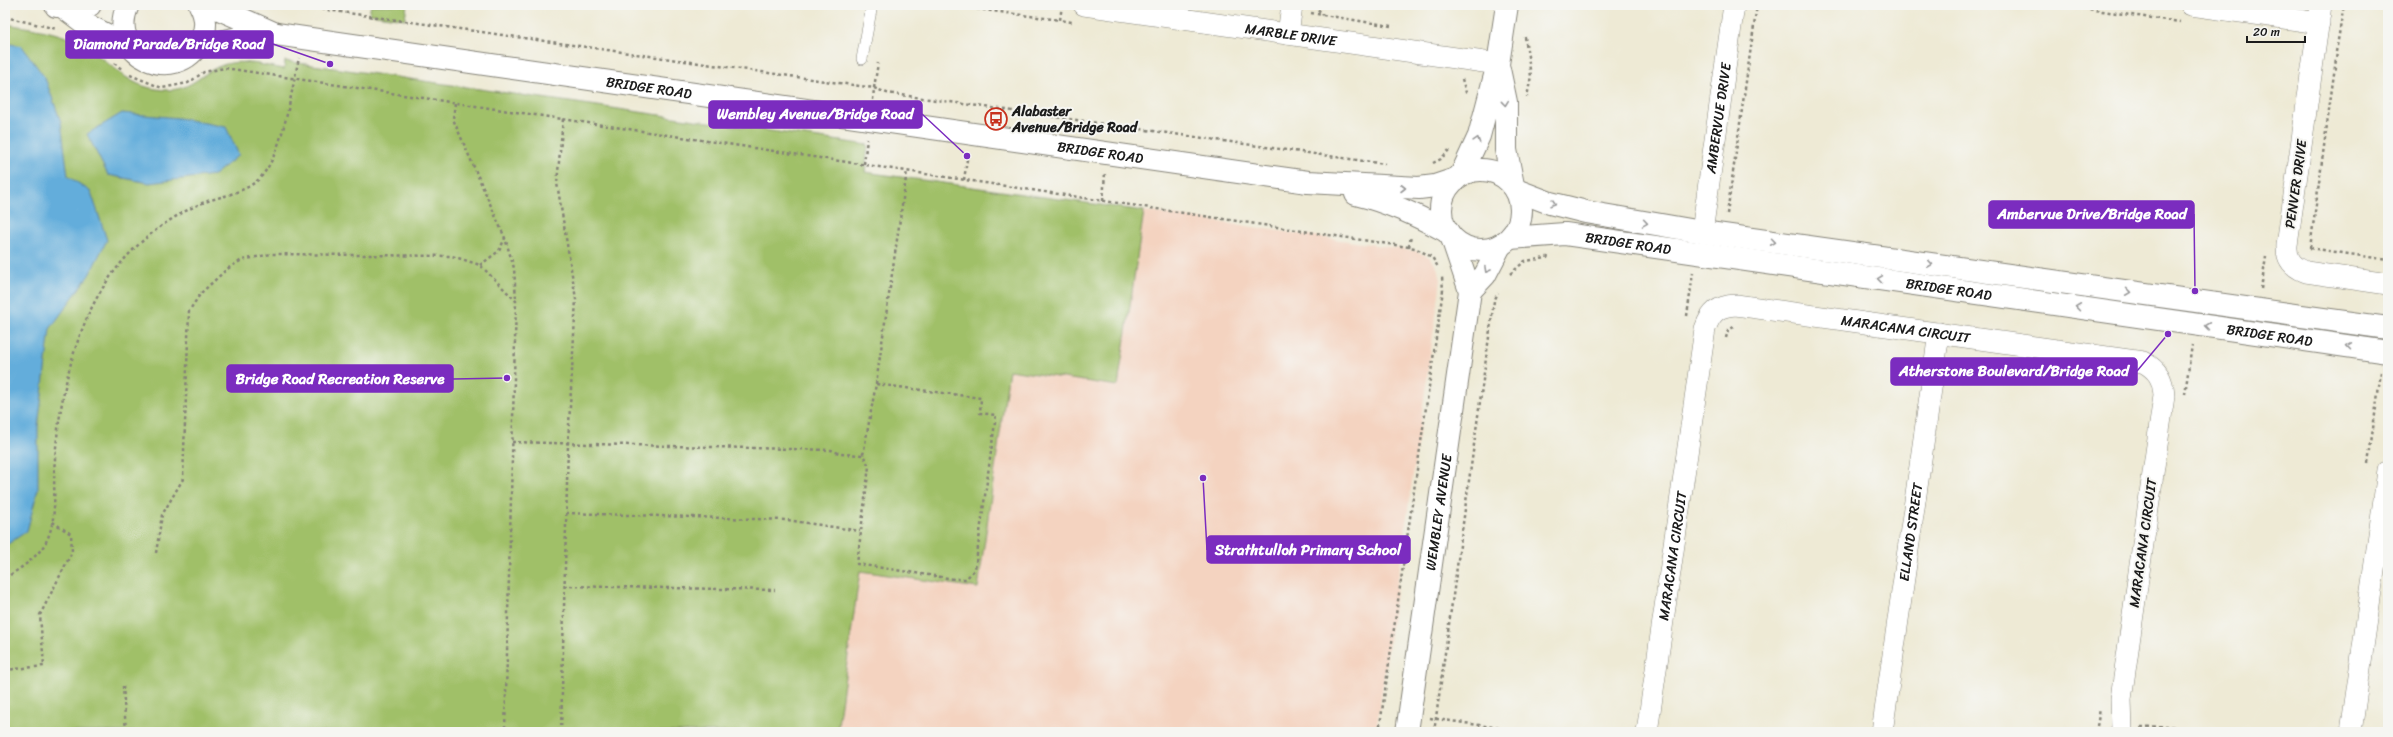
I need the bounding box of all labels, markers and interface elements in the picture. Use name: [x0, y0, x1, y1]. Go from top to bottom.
street label: MARBLE DRIVE: [1244, 16, 1340, 54]
scale bar: [2247, 18, 2305, 44]
text: 20 m: [2253, 21, 2280, 43]
callout: Diamond Parade/Bridge Road: [66, 31, 273, 58]
text: Diamond Parade/Bridge Road: [73, 31, 267, 57]
street label: AMBERVUE DRIVE: [1698, 60, 1738, 176]
street label: BRIDGE ROAD: [604, 69, 694, 106]
place label: Alabaster Avenue/Bridge Road: [1011, 99, 1139, 140]
one-way arrow: [1500, 99, 1509, 106]
callout: Wembley Avenue/Bridge Road: [709, 101, 922, 128]
text: Wembley Avenue/Bridge Road: [717, 101, 915, 127]
bus stop icon: Alabaster Avenue/Bridge Road: [983, 106, 1009, 132]
street label: BRIDGE ROAD: [1056, 134, 1146, 171]
one-way arrow: [1472, 137, 1481, 144]
street label: PENVER DRIVE: [2277, 137, 2315, 230]
one-way arrow: [1400, 184, 1406, 192]
one-way arrow: [1549, 198, 1556, 207]
callout: Ambervue Drive/Bridge Road: [1989, 201, 2194, 228]
text: Ambervue Drive/Bridge Road: [1996, 201, 2189, 227]
one-way arrow: [1642, 218, 1648, 227]
street label: BRIDGE ROAD: [1584, 225, 1673, 262]
one-way arrow: [1770, 237, 1777, 246]
one-way arrow: [1927, 259, 1933, 268]
one-way arrow: [1485, 266, 1492, 273]
street label: BRIDGE ROAD: [1904, 271, 1994, 308]
one-way arrow: [1877, 275, 1883, 284]
one-way arrow: [2125, 287, 2131, 296]
one-way arrow: [2075, 303, 2081, 312]
street label: MARACANA CIRCUIT: [1839, 307, 1973, 350]
street label: BRIDGE ROAD: [2225, 317, 2315, 354]
one-way arrow: [2204, 322, 2210, 331]
one-way arrow: [2346, 342, 2352, 351]
callout: Atherstone Boulevard/Bridge Road: [1891, 358, 2137, 385]
text: Atherstone Boulevard/Bridge Road: [1898, 358, 2131, 384]
callout: Bridge Road Recreation Reserve: [227, 365, 453, 392]
text: Bridge Road Recreation Reserve: [235, 366, 445, 392]
street label: WEMBLEY AVENUE: [1418, 451, 1459, 572]
street label: MARACANA CIRCUIT: [2122, 475, 2165, 609]
street label: ELLAND STREET: [1891, 480, 1930, 583]
street label: MARACANA CIRCUIT: [1651, 488, 1694, 622]
callout: Strathtulloh Primary School: [1207, 536, 1410, 563]
text: Strathtulloh Primary School: [1214, 537, 1402, 563]

